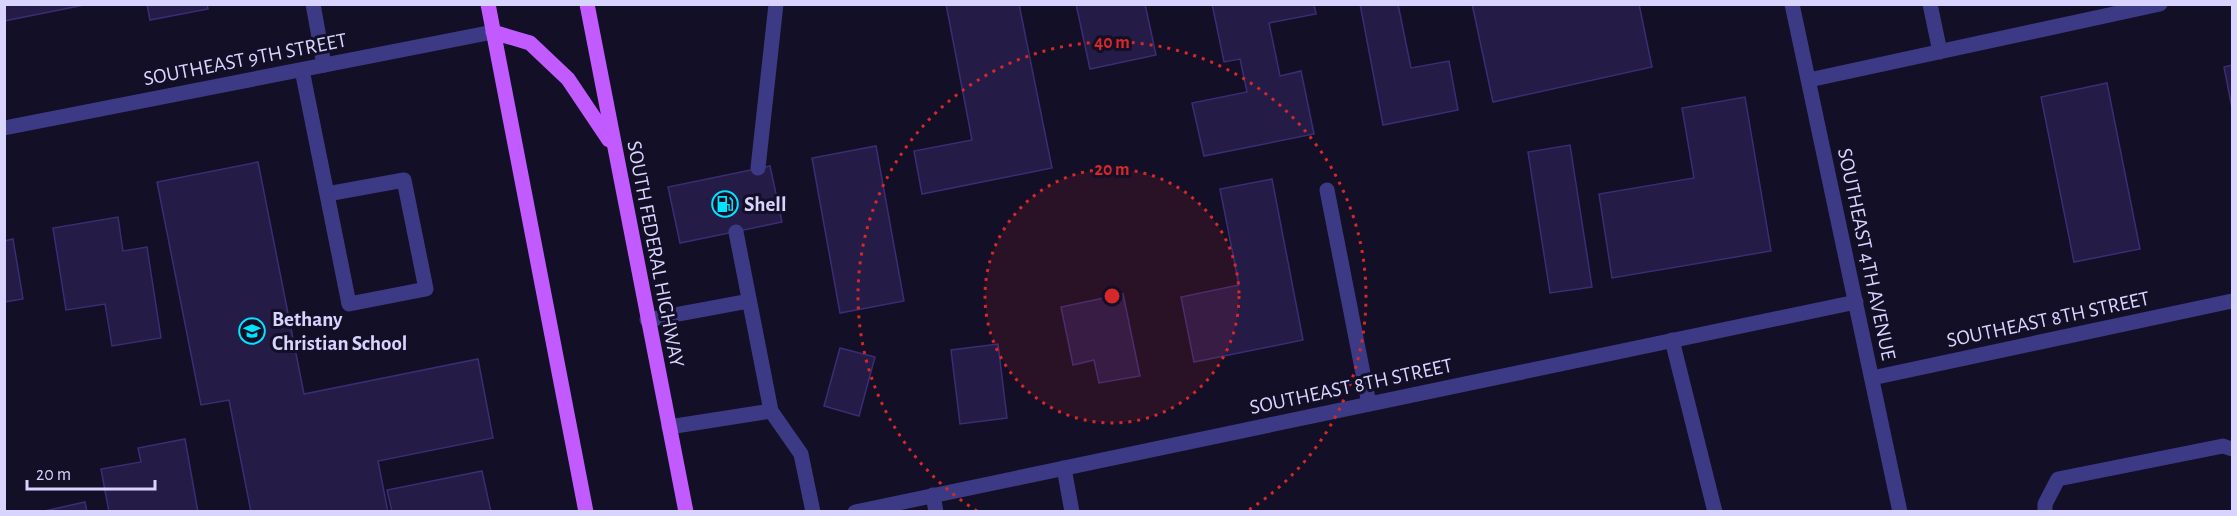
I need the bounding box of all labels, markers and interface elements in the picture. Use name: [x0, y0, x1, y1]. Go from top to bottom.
street label: SOUTHEAST 9TH STREET: [142, 29, 349, 90]
text: 40 m: [1094, 34, 1130, 52]
street label: SOUTH FEDERAL HIGHWAY: [623, 139, 688, 369]
street label: SOUTHEAST 4TH AVENUE: [1834, 146, 1899, 362]
text: 20 m: [1094, 161, 1130, 179]
fuel station icon: Shell: [710, 189, 740, 219]
place label: Shell: [744, 194, 786, 215]
centre of rings: [1102, 286, 1122, 306]
street label: SOUTHEAST 8TH STREET: [1945, 288, 2151, 351]
place label: Bethany Christian School: [272, 309, 407, 354]
school or university icon: Bethany Christian School: [237, 316, 267, 346]
street label: SOUTHEAST 8TH STREET: [1248, 355, 1454, 418]
scale bar: [27, 453, 154, 491]
text: 20 m: [36, 466, 71, 484]

